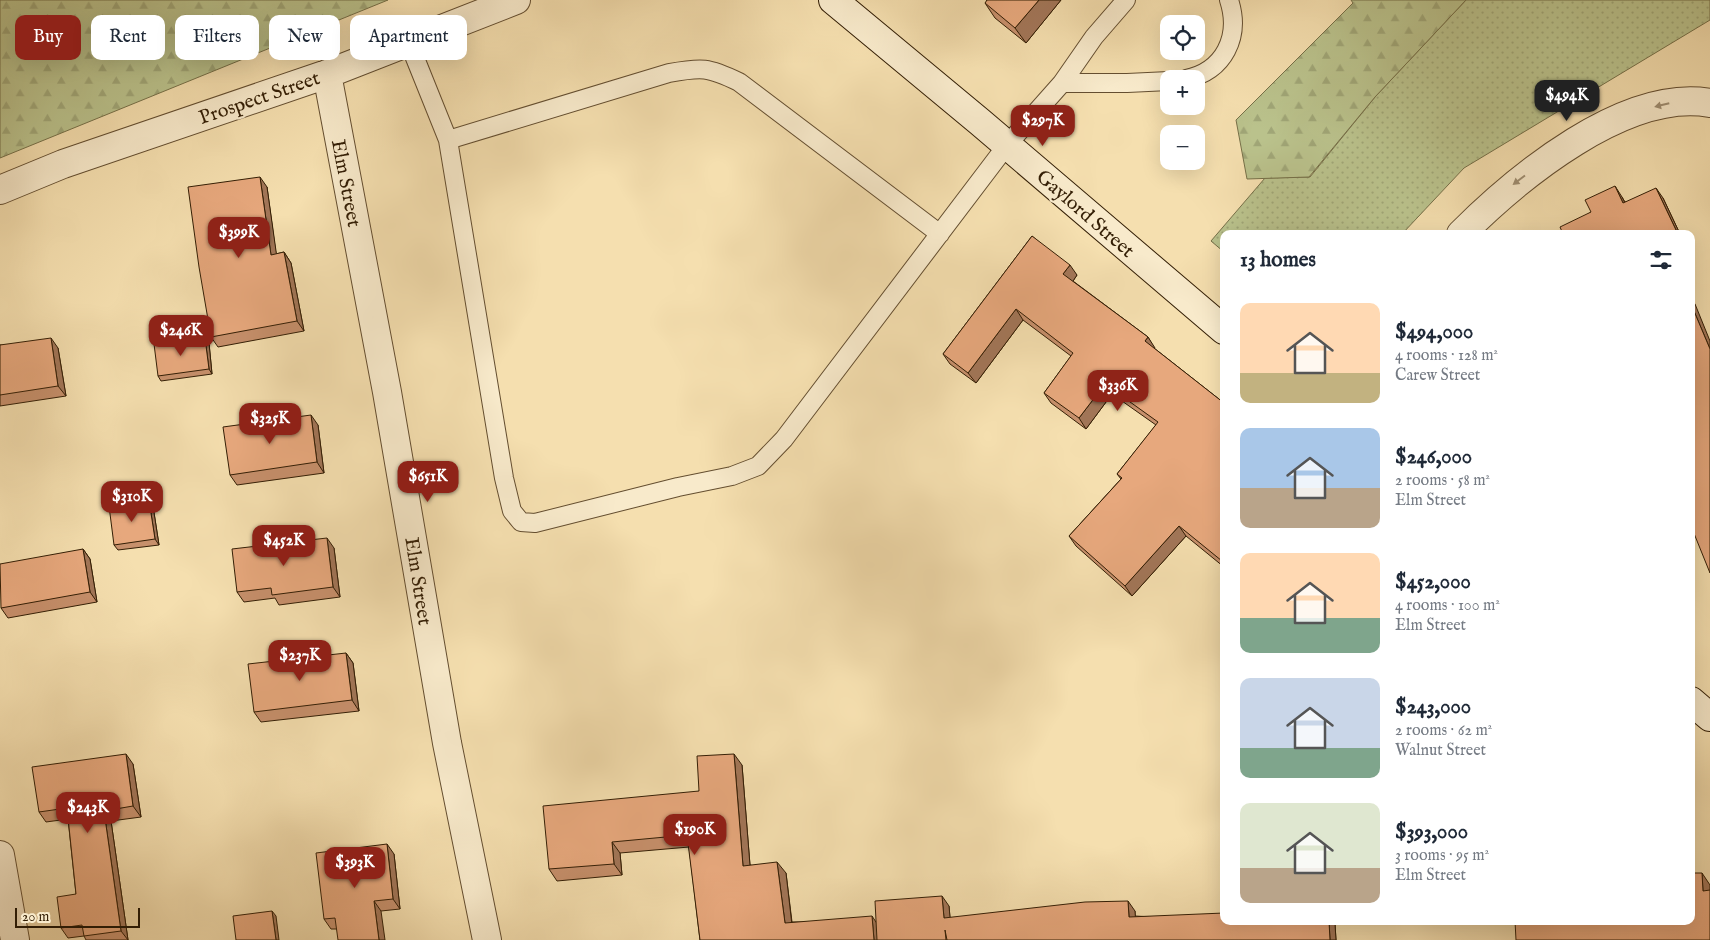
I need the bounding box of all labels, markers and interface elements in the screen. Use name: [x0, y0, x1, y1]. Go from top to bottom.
chip: Buy: [15, 15, 81, 60]
chip: Rent: [91, 15, 165, 60]
chip: Filters: [175, 15, 259, 60]
chip: New: [269, 15, 340, 60]
chip: Apartment: [350, 15, 467, 60]
map controls: [1160, 15, 1205, 170]
button: locate: [1160, 15, 1205, 60]
street label: Prospect Street: [196, 66, 323, 131]
button: +: [1160, 70, 1205, 115]
pin: $494K: [1532, 80, 1602, 122]
text: $494K: [1546, 86, 1589, 106]
one-way arrow: [1654, 101, 1669, 109]
pin: $297K: [1008, 104, 1078, 147]
text: $297K: [1022, 111, 1064, 131]
button: −: [1160, 125, 1205, 170]
street label: Elm Street: [325, 137, 366, 229]
street label: Gaylord Street: [1031, 165, 1139, 264]
one-way arrow: [1512, 175, 1526, 185]
pin: $399K: [204, 216, 274, 259]
text: $399K: [219, 223, 259, 243]
icon: filters: [1647, 246, 1675, 274]
text: 13 homes: [1240, 247, 1316, 274]
pin: $246K: [146, 314, 216, 357]
text: $494,000: [1395, 319, 1473, 346]
text: $246K: [160, 321, 202, 341]
icon: home: [1280, 323, 1340, 383]
text: 4 rooms · 128 m²: [1395, 346, 1498, 366]
text: Carew Street: [1395, 366, 1480, 386]
pin: $336K: [1083, 370, 1153, 412]
text: $336K: [1098, 376, 1138, 396]
pin: $325K: [235, 402, 305, 445]
text: $325K: [250, 409, 290, 429]
text: $246,000: [1395, 444, 1472, 471]
icon: home: [1280, 448, 1340, 508]
pin: $651K: [393, 460, 463, 503]
text: $651K: [409, 467, 447, 487]
text: 2 rooms · 58 m²: [1395, 471, 1490, 491]
pin: $310K: [97, 480, 167, 523]
text: $310K: [112, 487, 152, 507]
text: Elm Street: [1395, 491, 1466, 511]
pin: $452K: [249, 524, 319, 567]
text: $452K: [263, 531, 305, 551]
street label: Elm Street: [398, 535, 437, 627]
text: $452,000: [1395, 569, 1471, 596]
icon: home: [1280, 573, 1340, 633]
text: 4 rooms · 100 m²: [1395, 596, 1500, 616]
text: Elm Street: [1395, 616, 1466, 636]
pin: $237K: [265, 640, 335, 682]
text: $237K: [279, 646, 321, 666]
text: $243,000: [1395, 694, 1471, 721]
icon: home: [1280, 698, 1340, 758]
text: 2 rooms · 62 m²: [1395, 721, 1492, 741]
text: Walnut Street: [1395, 741, 1486, 761]
pin: $243K: [53, 792, 123, 834]
text: $243K: [67, 798, 109, 818]
pin: $190K: [660, 814, 730, 856]
text: $393,000: [1395, 819, 1468, 846]
text: $190K: [674, 820, 716, 840]
icon: home: [1280, 823, 1340, 883]
pin: $393K: [320, 846, 390, 889]
text: 3 rooms · 95 m²: [1395, 846, 1489, 866]
text: $393K: [335, 853, 375, 873]
text: Elm Street: [1395, 866, 1466, 886]
scale bar: [15, 905, 140, 928]
text: 20 m: [22, 908, 49, 926]

